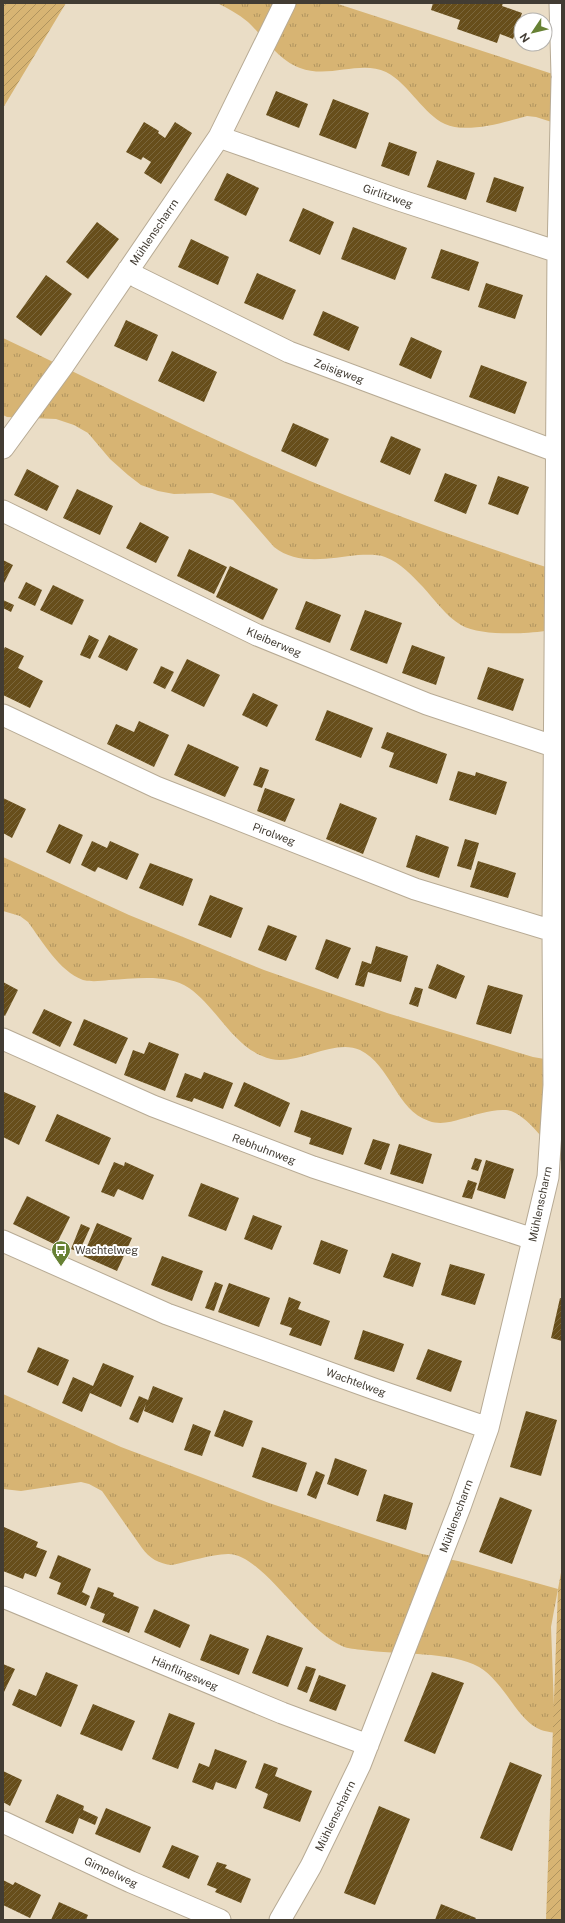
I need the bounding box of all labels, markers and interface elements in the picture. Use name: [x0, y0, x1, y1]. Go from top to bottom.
north arrow: [513, 12, 553, 52]
text: N: [517, 31, 532, 45]
street label: Girlitzweg: [361, 182, 415, 210]
street label: Mühlenscharrn: [128, 197, 180, 267]
street label: Zeisigweg: [312, 356, 366, 386]
street label: Kleiberweg: [245, 625, 303, 659]
street label: Pirolweg: [251, 820, 297, 848]
street label: Rebhuhnweg: [231, 1131, 297, 1167]
street label: Mühlenscharrn: [526, 1165, 554, 1243]
bus stop icon: Wachtelweg: [50, 1239, 72, 1267]
place label: Wachtelweg: [75, 1244, 138, 1256]
street label: Wachtelweg: [324, 1366, 388, 1398]
street label: Mühlenscharrn: [437, 1478, 475, 1554]
street label: Hänflingsweg: [150, 1654, 220, 1692]
street label: Mühlenscharrn: [313, 1779, 357, 1853]
street label: Gimpelweg: [82, 1854, 140, 1890]

